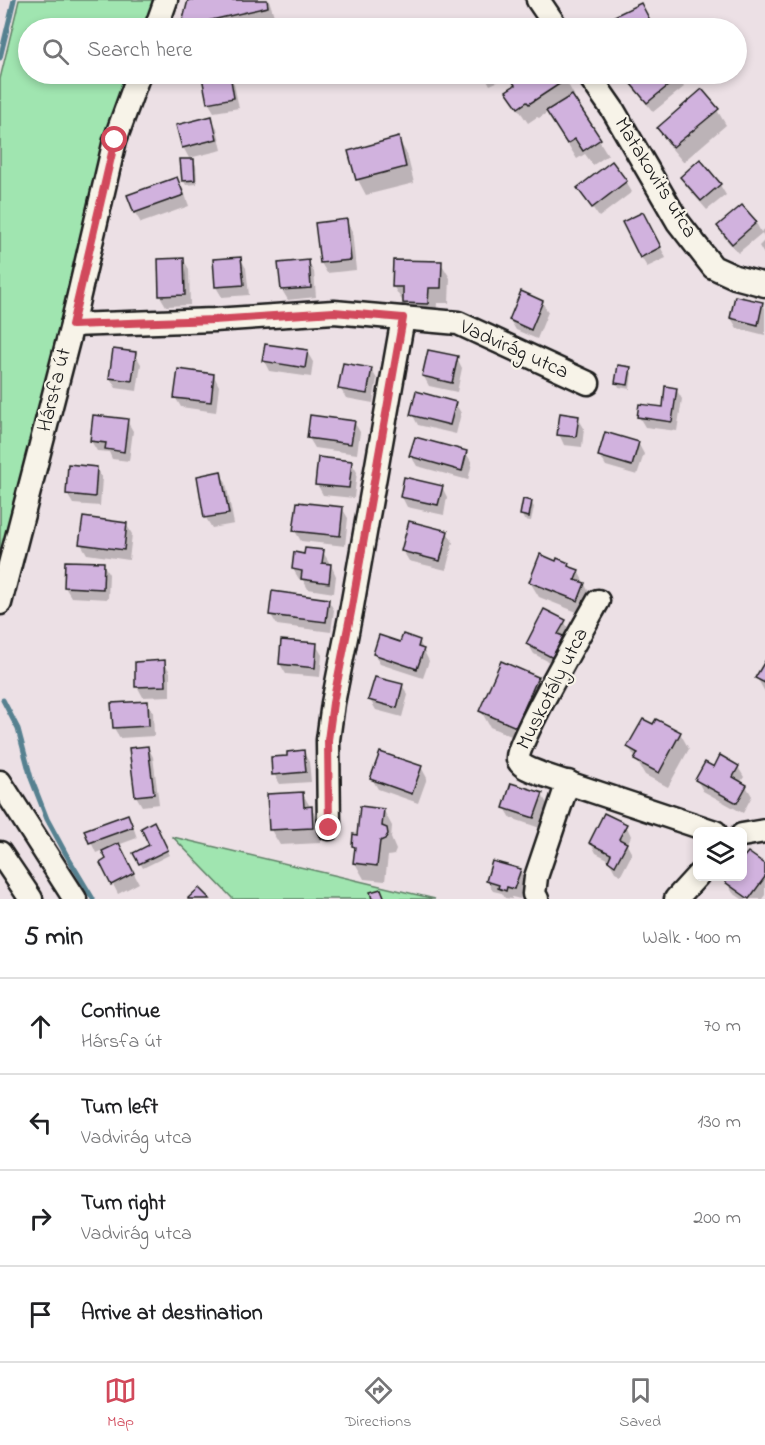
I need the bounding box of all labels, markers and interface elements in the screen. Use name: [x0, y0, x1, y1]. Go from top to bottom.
search box: [18, 18, 747, 84]
icon: search: [39, 35, 72, 68]
text: Search here: [87, 35, 192, 67]
street label: Matakovits utca: [606, 112, 704, 244]
route start: [101, 126, 127, 152]
street label: Vadvirág utca: [453, 312, 573, 389]
street label: Hársfa út: [30, 345, 80, 435]
street label: Muskotály utca: [509, 623, 598, 756]
route end: [315, 814, 341, 840]
map controls: [693, 827, 747, 881]
button: layers: [693, 827, 747, 881]
text: 5 min: [24, 919, 83, 957]
text: Walk · 400 m: [642, 924, 741, 953]
text: Continue: [81, 996, 160, 1028]
icon: ahead: [24, 1010, 57, 1043]
text: 70 m: [704, 1012, 741, 1041]
text: Hársfa út: [81, 1028, 162, 1057]
text: Turn left: [81, 1092, 158, 1124]
icon: left: [24, 1106, 57, 1139]
text: 130 m: [697, 1108, 741, 1137]
text: Vadvirág utca: [81, 1124, 192, 1153]
text: Turn right: [81, 1188, 166, 1220]
icon: right: [24, 1202, 57, 1235]
text: 200 m: [693, 1204, 741, 1233]
text: Vadvirág utca: [81, 1220, 192, 1249]
icon: arrive: [24, 1298, 57, 1331]
text: Arrive at destination: [81, 1298, 263, 1330]
tab: Map: [104, 1374, 137, 1434]
tab: Directions: [345, 1374, 411, 1434]
tab: Saved: [619, 1374, 661, 1434]

